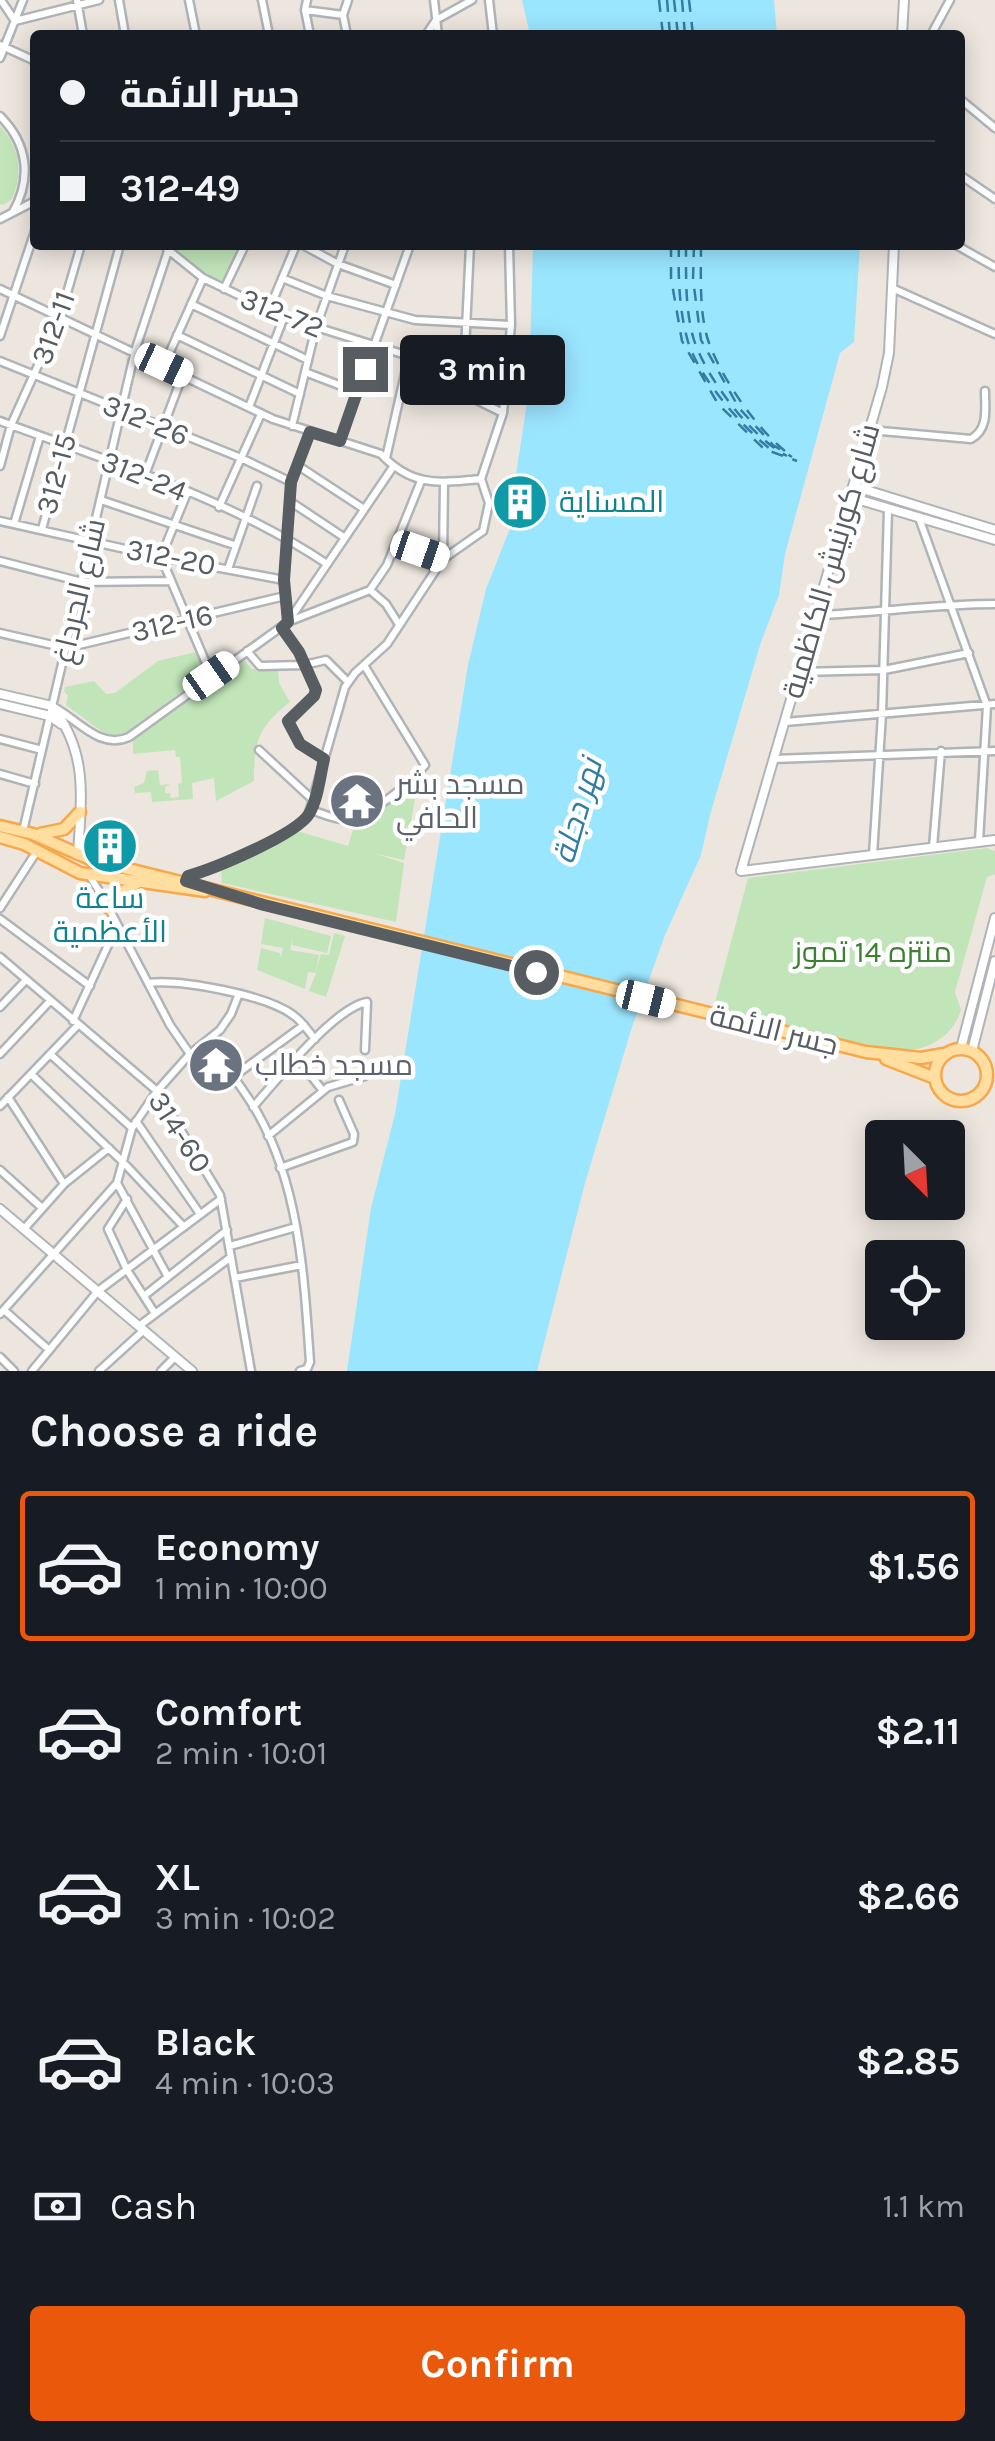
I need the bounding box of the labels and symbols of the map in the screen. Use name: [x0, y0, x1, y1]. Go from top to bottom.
street label: 312-72: [235, 280, 329, 346]
street label: 312-11: [23, 286, 83, 370]
callout: 3 min: [400, 334, 565, 404]
car: [130, 339, 198, 391]
route end: [343, 347, 388, 392]
street label: 312-26: [98, 386, 194, 454]
street label: شارع كورنيش الكاظمية: [775, 419, 889, 703]
street label: 312-15: [28, 430, 84, 518]
street label: 312-24: [96, 443, 192, 510]
building icon: المسناية: [490, 472, 550, 532]
place label: المسناية: [559, 484, 664, 520]
street label: شارع الجرداغ: [45, 515, 115, 667]
car: [387, 527, 453, 575]
street label: 312-20: [123, 531, 219, 583]
street label: 312-16: [128, 596, 216, 650]
car: [178, 647, 244, 705]
water label: نهر دجلة: [545, 751, 611, 868]
place label: مسجد بشر الحافي: [394, 766, 525, 841]
temple icon: مسجد بشر الحافي: [327, 771, 387, 831]
building icon: ساعة الأعظمية: [80, 816, 140, 876]
place label: ساعة الأعظمية: [53, 880, 167, 950]
park label: منتزه 14 تموز: [792, 934, 952, 970]
route start: [514, 950, 559, 995]
car: [613, 977, 679, 1021]
street label: جسر الائمة: [706, 997, 842, 1063]
temple icon: مسجد خطاب: [186, 1035, 246, 1095]
place label: مسجد خطاب: [255, 1047, 413, 1083]
street label: 314-60: [140, 1085, 220, 1179]
north arrow: [865, 1120, 965, 1220]

